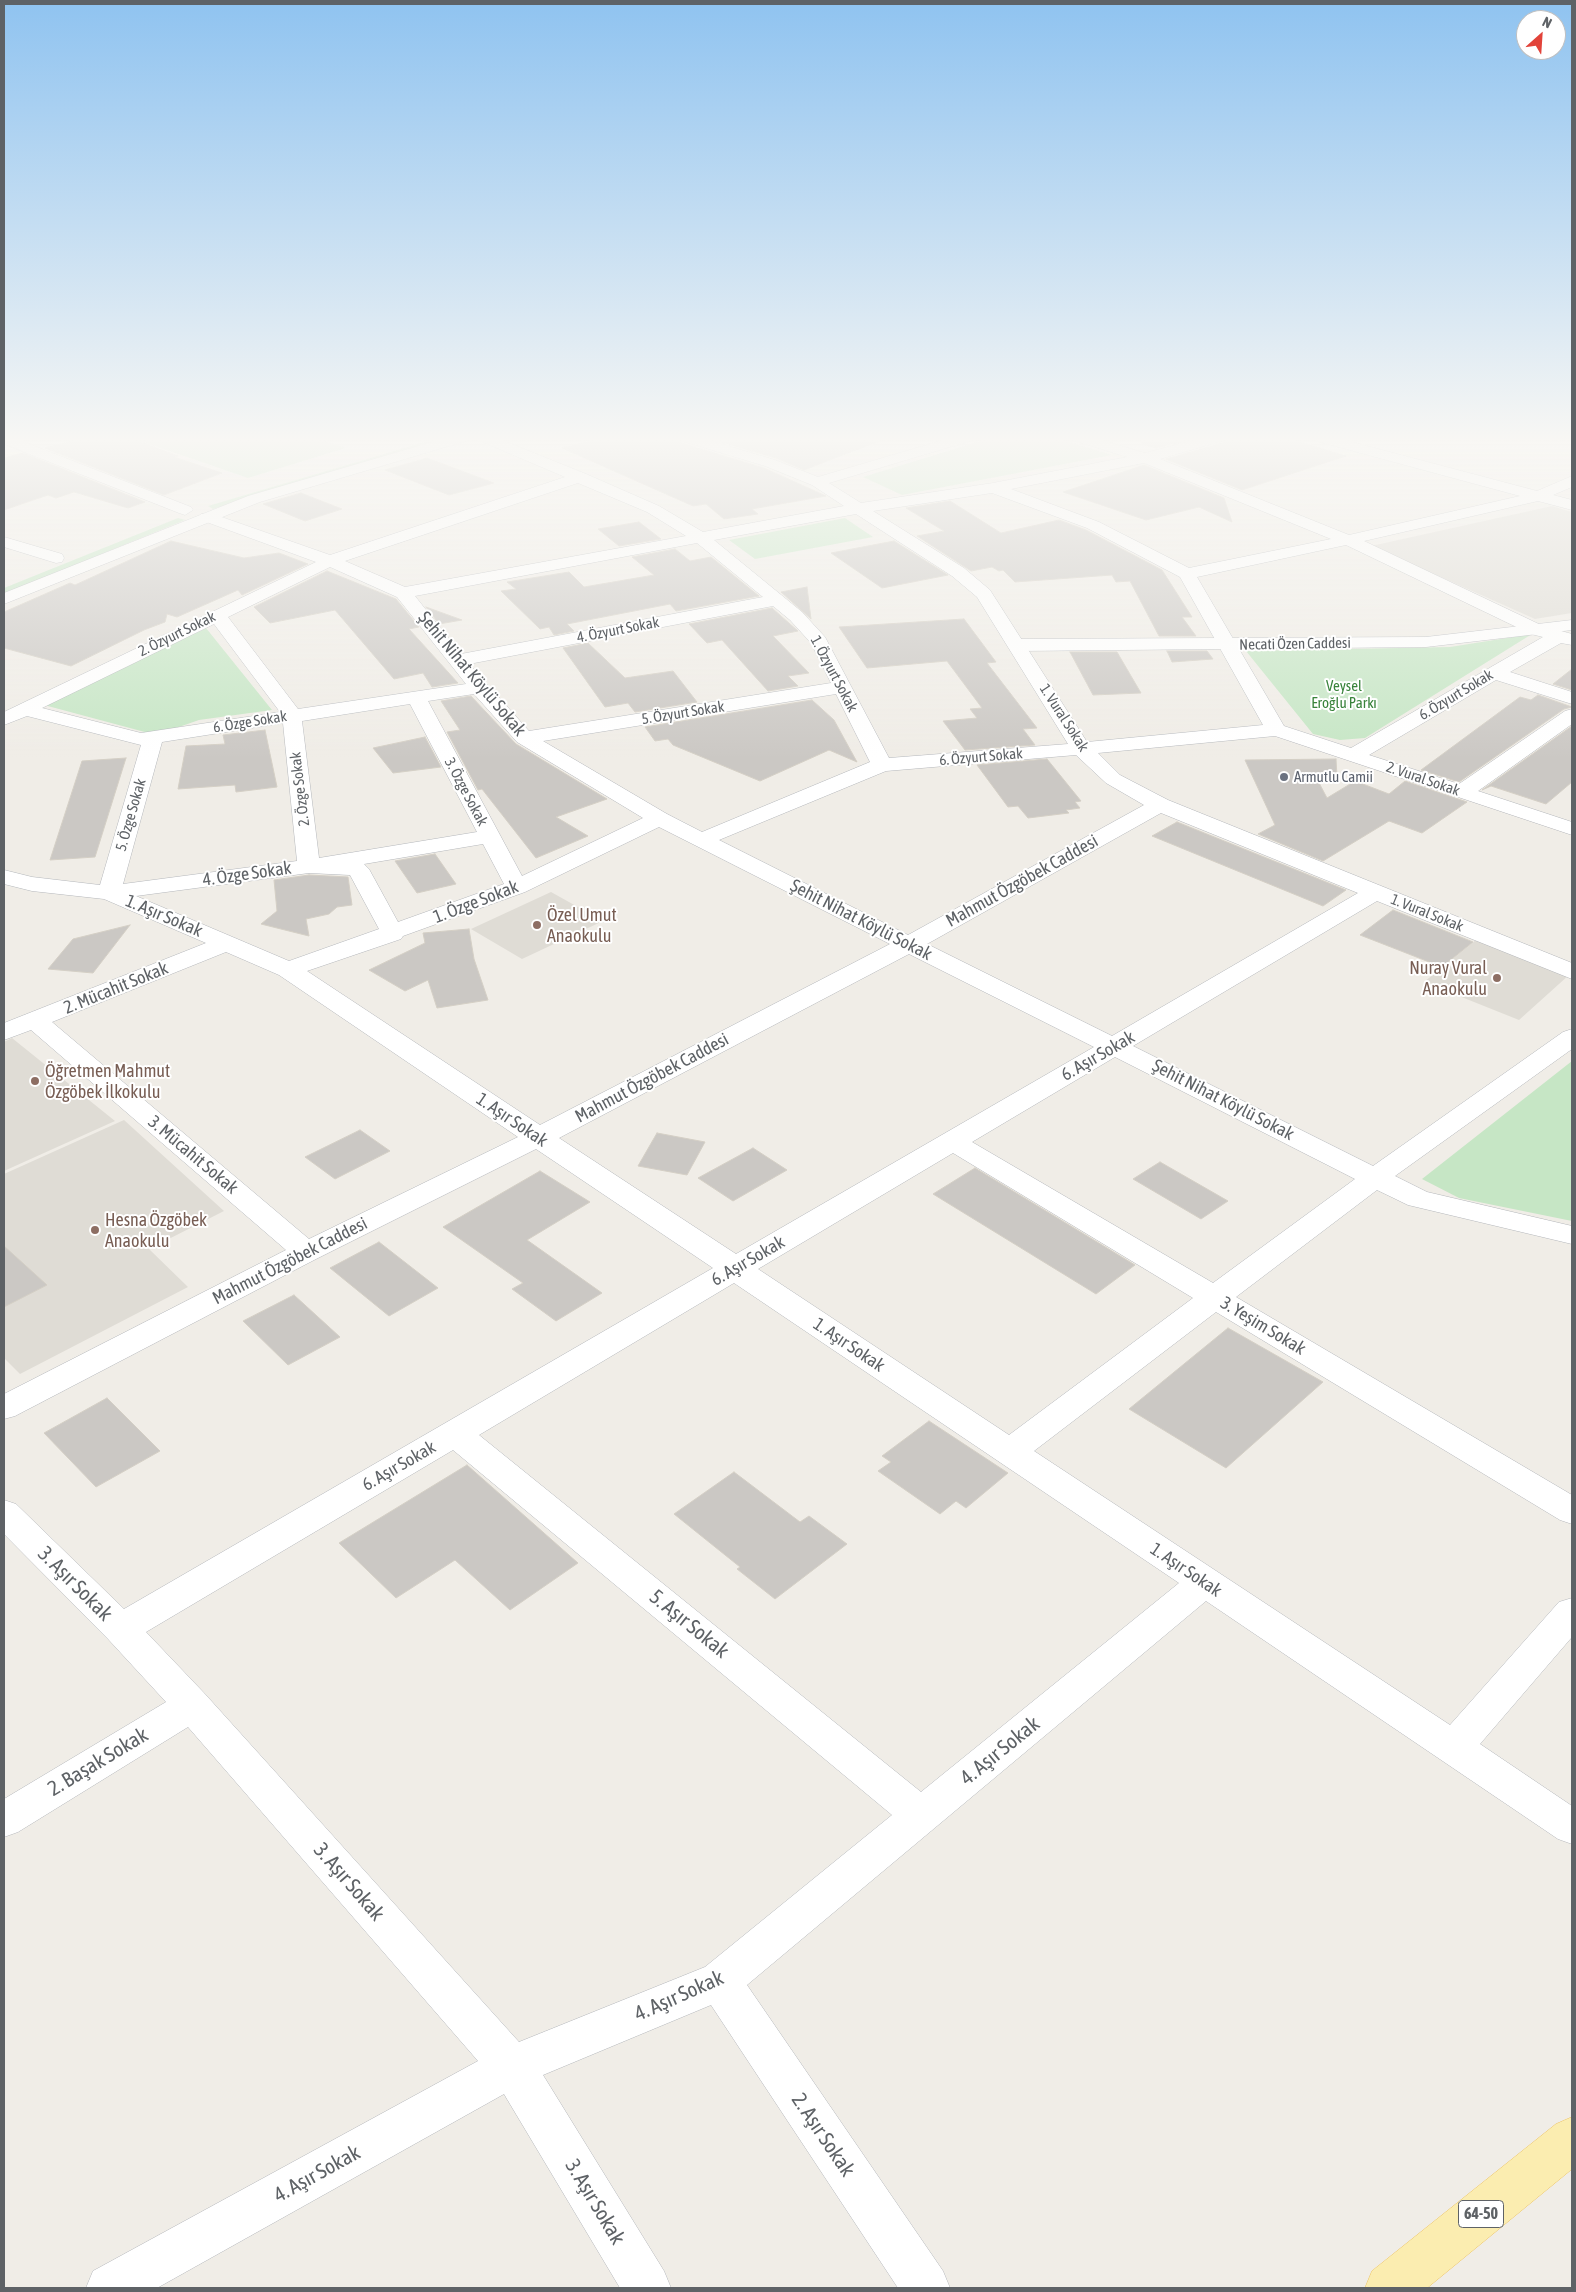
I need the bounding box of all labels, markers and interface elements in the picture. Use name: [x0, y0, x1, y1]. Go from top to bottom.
north arrow: [1516, 10, 1566, 60]
text: N: [1540, 13, 1554, 31]
street label: Şehit Nihat Köylü Sokak: [414, 607, 530, 741]
street label: 2. Özyurt Sokak: [136, 608, 218, 660]
street label: 4. Özyurt Sokak: [575, 613, 661, 647]
street label: 1. Özyurt Sokak: [806, 633, 862, 715]
street label: Necati Özen Caddesi: [1239, 634, 1351, 654]
street label: 6. Özyurt Sokak: [1416, 666, 1496, 724]
park label: Veysel Eroğlu Parkı: [1311, 677, 1377, 712]
street label: 1. Vural Sokak: [1036, 681, 1092, 755]
street label: 5. Özyurt Sokak: [640, 698, 726, 728]
street label: 6. Özge Sokak: [212, 707, 288, 737]
street label: 6. Özyurt Sokak: [939, 744, 1023, 770]
street label: 2. Özge Sokak: [287, 751, 313, 827]
street label: 3. Özge Sokak: [441, 755, 491, 829]
street label: 2. Vural Sokak: [1384, 758, 1462, 800]
place label: Armutlu Camii: [1294, 768, 1373, 786]
marker: Armutlu Camii: [1278, 771, 1290, 783]
street label: 5. Özge Sokak: [112, 777, 150, 853]
street label: Mahmut Özgöbek Caddesi: [942, 830, 1102, 932]
street label: 4. Özge Sokak: [201, 857, 293, 891]
street label: Şehit Nihat Köylü Sokak: [787, 875, 935, 965]
street label: 1. Özge Sokak: [430, 876, 522, 928]
street label: 1. Aşır Sokak: [122, 890, 206, 942]
street label: 1. Vural Sokak: [1388, 890, 1466, 936]
place label: Özel Umut Anaokulu: [547, 904, 617, 946]
marker: Özel Umut Anaokulu: [531, 919, 543, 931]
street label: 2. Mücahit Sokak: [61, 957, 171, 1019]
place label: Nuray Vural Anaokulu: [1409, 957, 1487, 1000]
marker: Nuray Vural Anaokulu: [1491, 972, 1503, 984]
street label: 6. Aşır Sokak: [1057, 1026, 1139, 1086]
street label: Mahmut Özgöbek Caddesi: [572, 1028, 732, 1128]
street label: Şehit Nihat Köylü Sokak: [1149, 1055, 1297, 1145]
place label: Öğretmen Mahmut Özgöbek İlkokulu: [45, 1060, 170, 1102]
marker: Öğretmen Mahmut Özgöbek İlkokulu: [29, 1075, 41, 1087]
street label: 1. Aşır Sokak: [472, 1088, 552, 1152]
street label: 3. Mücahit Sokak: [144, 1111, 242, 1199]
place label: Hesna Özgöbek Anaokulu: [105, 1209, 207, 1252]
street label: Mahmut Özgöbek Caddesi: [209, 1213, 371, 1309]
marker: Hesna Özgöbek Anaokulu: [89, 1224, 101, 1236]
street label: 6. Aşır Sokak: [707, 1231, 789, 1291]
street label: 3. Yeşim Sokak: [1217, 1292, 1309, 1360]
street label: 1. Aşır Sokak: [809, 1313, 889, 1377]
street label: 6. Aşır Sokak: [358, 1436, 440, 1496]
street label: 1. Aşır Sokak: [1146, 1538, 1226, 1602]
street label: 3. Aşır Sokak: [32, 1541, 118, 1627]
street label: 5. Aşır Sokak: [644, 1584, 734, 1664]
street label: 4. Aşır Sokak: [955, 1711, 1045, 1791]
street label: 2. Başak Sokak: [43, 1722, 153, 1802]
street label: 3. Aşır Sokak: [308, 1838, 390, 1926]
street label: 4. Aşır Sokak: [630, 1965, 728, 2027]
street label: 2. Aşır Sokak: [786, 2089, 860, 2181]
street label: 4. Aşır Sokak: [269, 2140, 365, 2208]
street label: 3. Aşır Sokak: [560, 2155, 630, 2249]
road number: 64-50: [1458, 2200, 1504, 2228]

